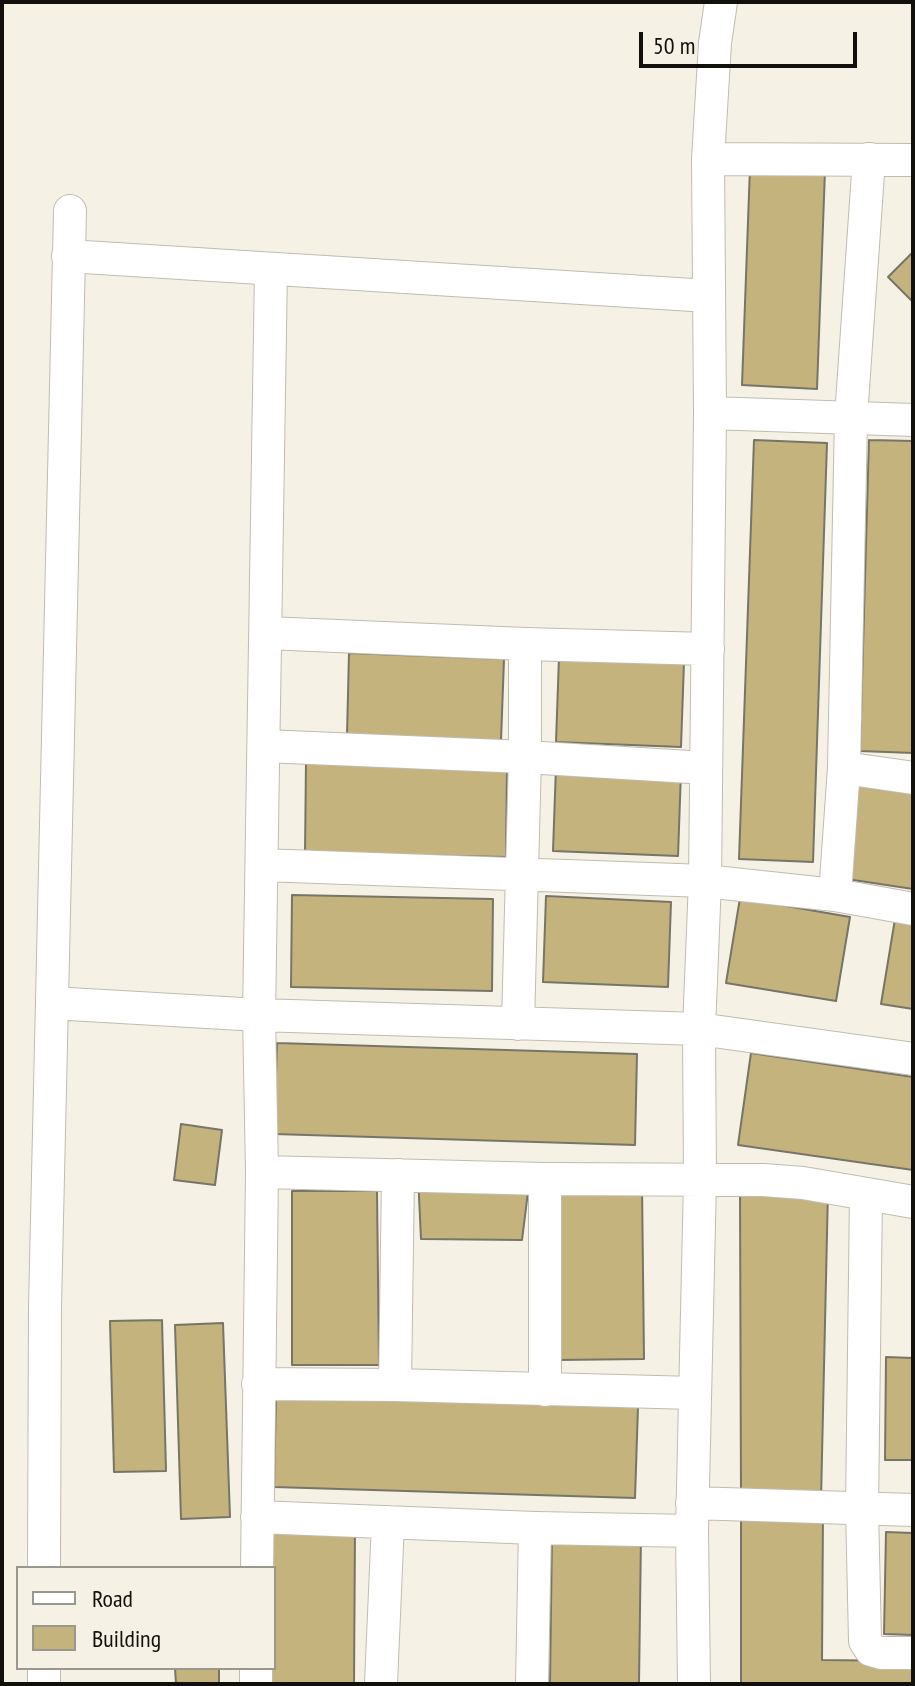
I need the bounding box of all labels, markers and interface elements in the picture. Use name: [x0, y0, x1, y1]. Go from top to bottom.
scale bar: [643, 16, 861, 66]
text: 50 m: [653, 30, 695, 61]
legend: [16, 1566, 276, 1670]
text: Road: [92, 1583, 133, 1614]
text: Building: [92, 1623, 161, 1654]

